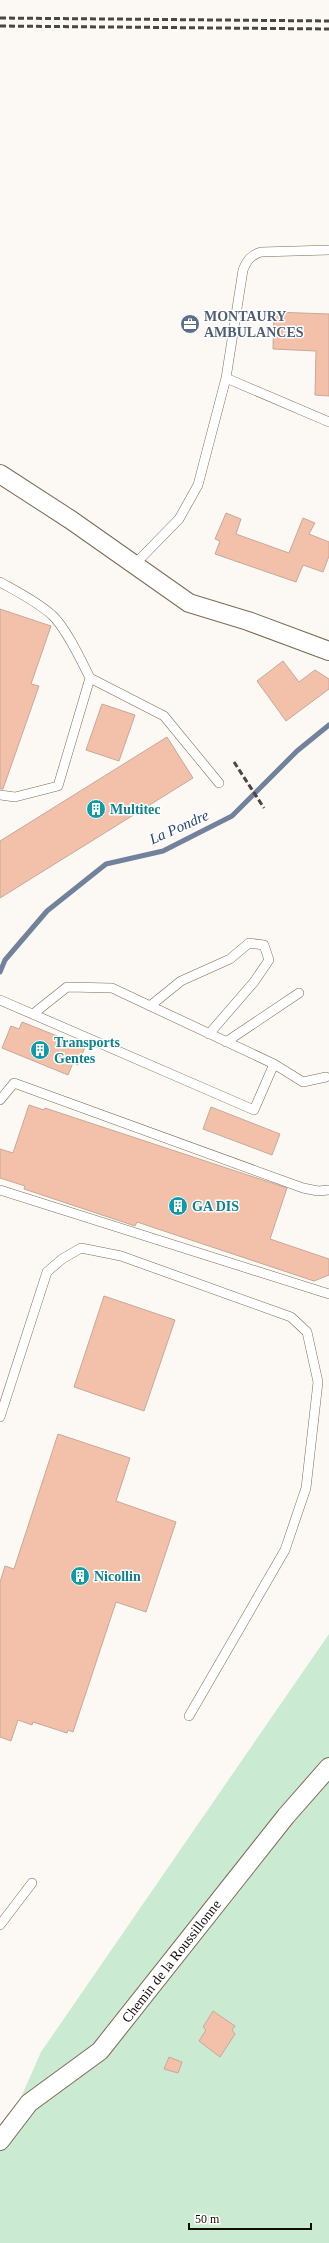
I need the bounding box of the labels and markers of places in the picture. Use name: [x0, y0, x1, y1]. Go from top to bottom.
place label: MONTAURY AMBULANCES: [204, 309, 304, 340]
office icon: MONTAURY AMBULANCES: [179, 313, 201, 335]
building icon: Multitec: [85, 798, 107, 820]
place label: Multitec: [110, 802, 161, 817]
place label: Transports Gentes: [54, 1035, 120, 1066]
building icon: Transports Gentes: [29, 1039, 51, 1061]
building icon: GA DIS: [167, 1195, 189, 1217]
place label: GA DIS: [192, 1199, 239, 1214]
building icon: Nicollin: [69, 1565, 91, 1587]
place label: Nicollin: [94, 1569, 141, 1584]

